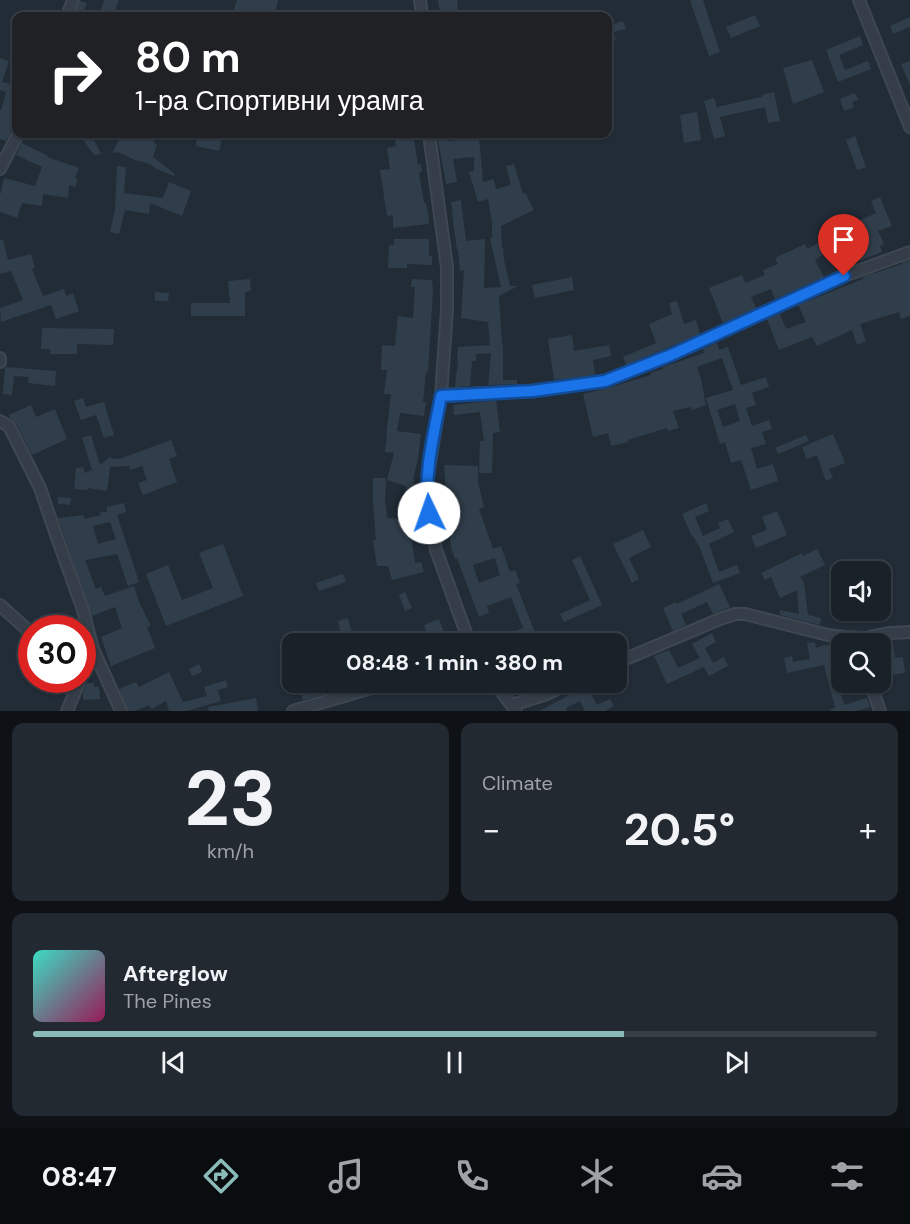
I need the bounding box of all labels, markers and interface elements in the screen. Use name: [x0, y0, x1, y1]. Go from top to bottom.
text: 80 m: [135, 30, 241, 85]
icon: right: [36, 36, 114, 114]
text: 1-ра Спортивни урамга: [135, 83, 424, 118]
pin: [818, 214, 869, 276]
icon: arrive: [827, 223, 860, 256]
position arrow: [397, 481, 461, 545]
map controls: [831, 561, 891, 693]
button: sound: [831, 561, 891, 621]
speed limit sign: 30: [18, 615, 96, 693]
button: search: [831, 633, 891, 693]
text: 08:48 · 1 min · 380 m: [346, 648, 563, 677]
text: 23: [184, 748, 277, 849]
text: Climate: [482, 770, 553, 796]
text: 20.5°: [624, 800, 735, 859]
text: −: [482, 808, 500, 851]
text: +: [859, 808, 877, 851]
text: km/h: [207, 838, 254, 864]
text: Afterglow: [123, 959, 228, 988]
text: The Pines: [123, 988, 212, 1014]
icon: previous: [157, 1046, 190, 1079]
icon: pause: [438, 1046, 471, 1079]
icon: next: [720, 1046, 753, 1079]
icon: directions: [200, 1155, 242, 1197]
icon: music: [325, 1155, 367, 1197]
icon: phone: [451, 1155, 493, 1197]
icon: climate: [576, 1155, 618, 1197]
icon: car: [701, 1155, 743, 1197]
icon: filters: [826, 1155, 868, 1197]
text: 08:47: [42, 1159, 117, 1194]

